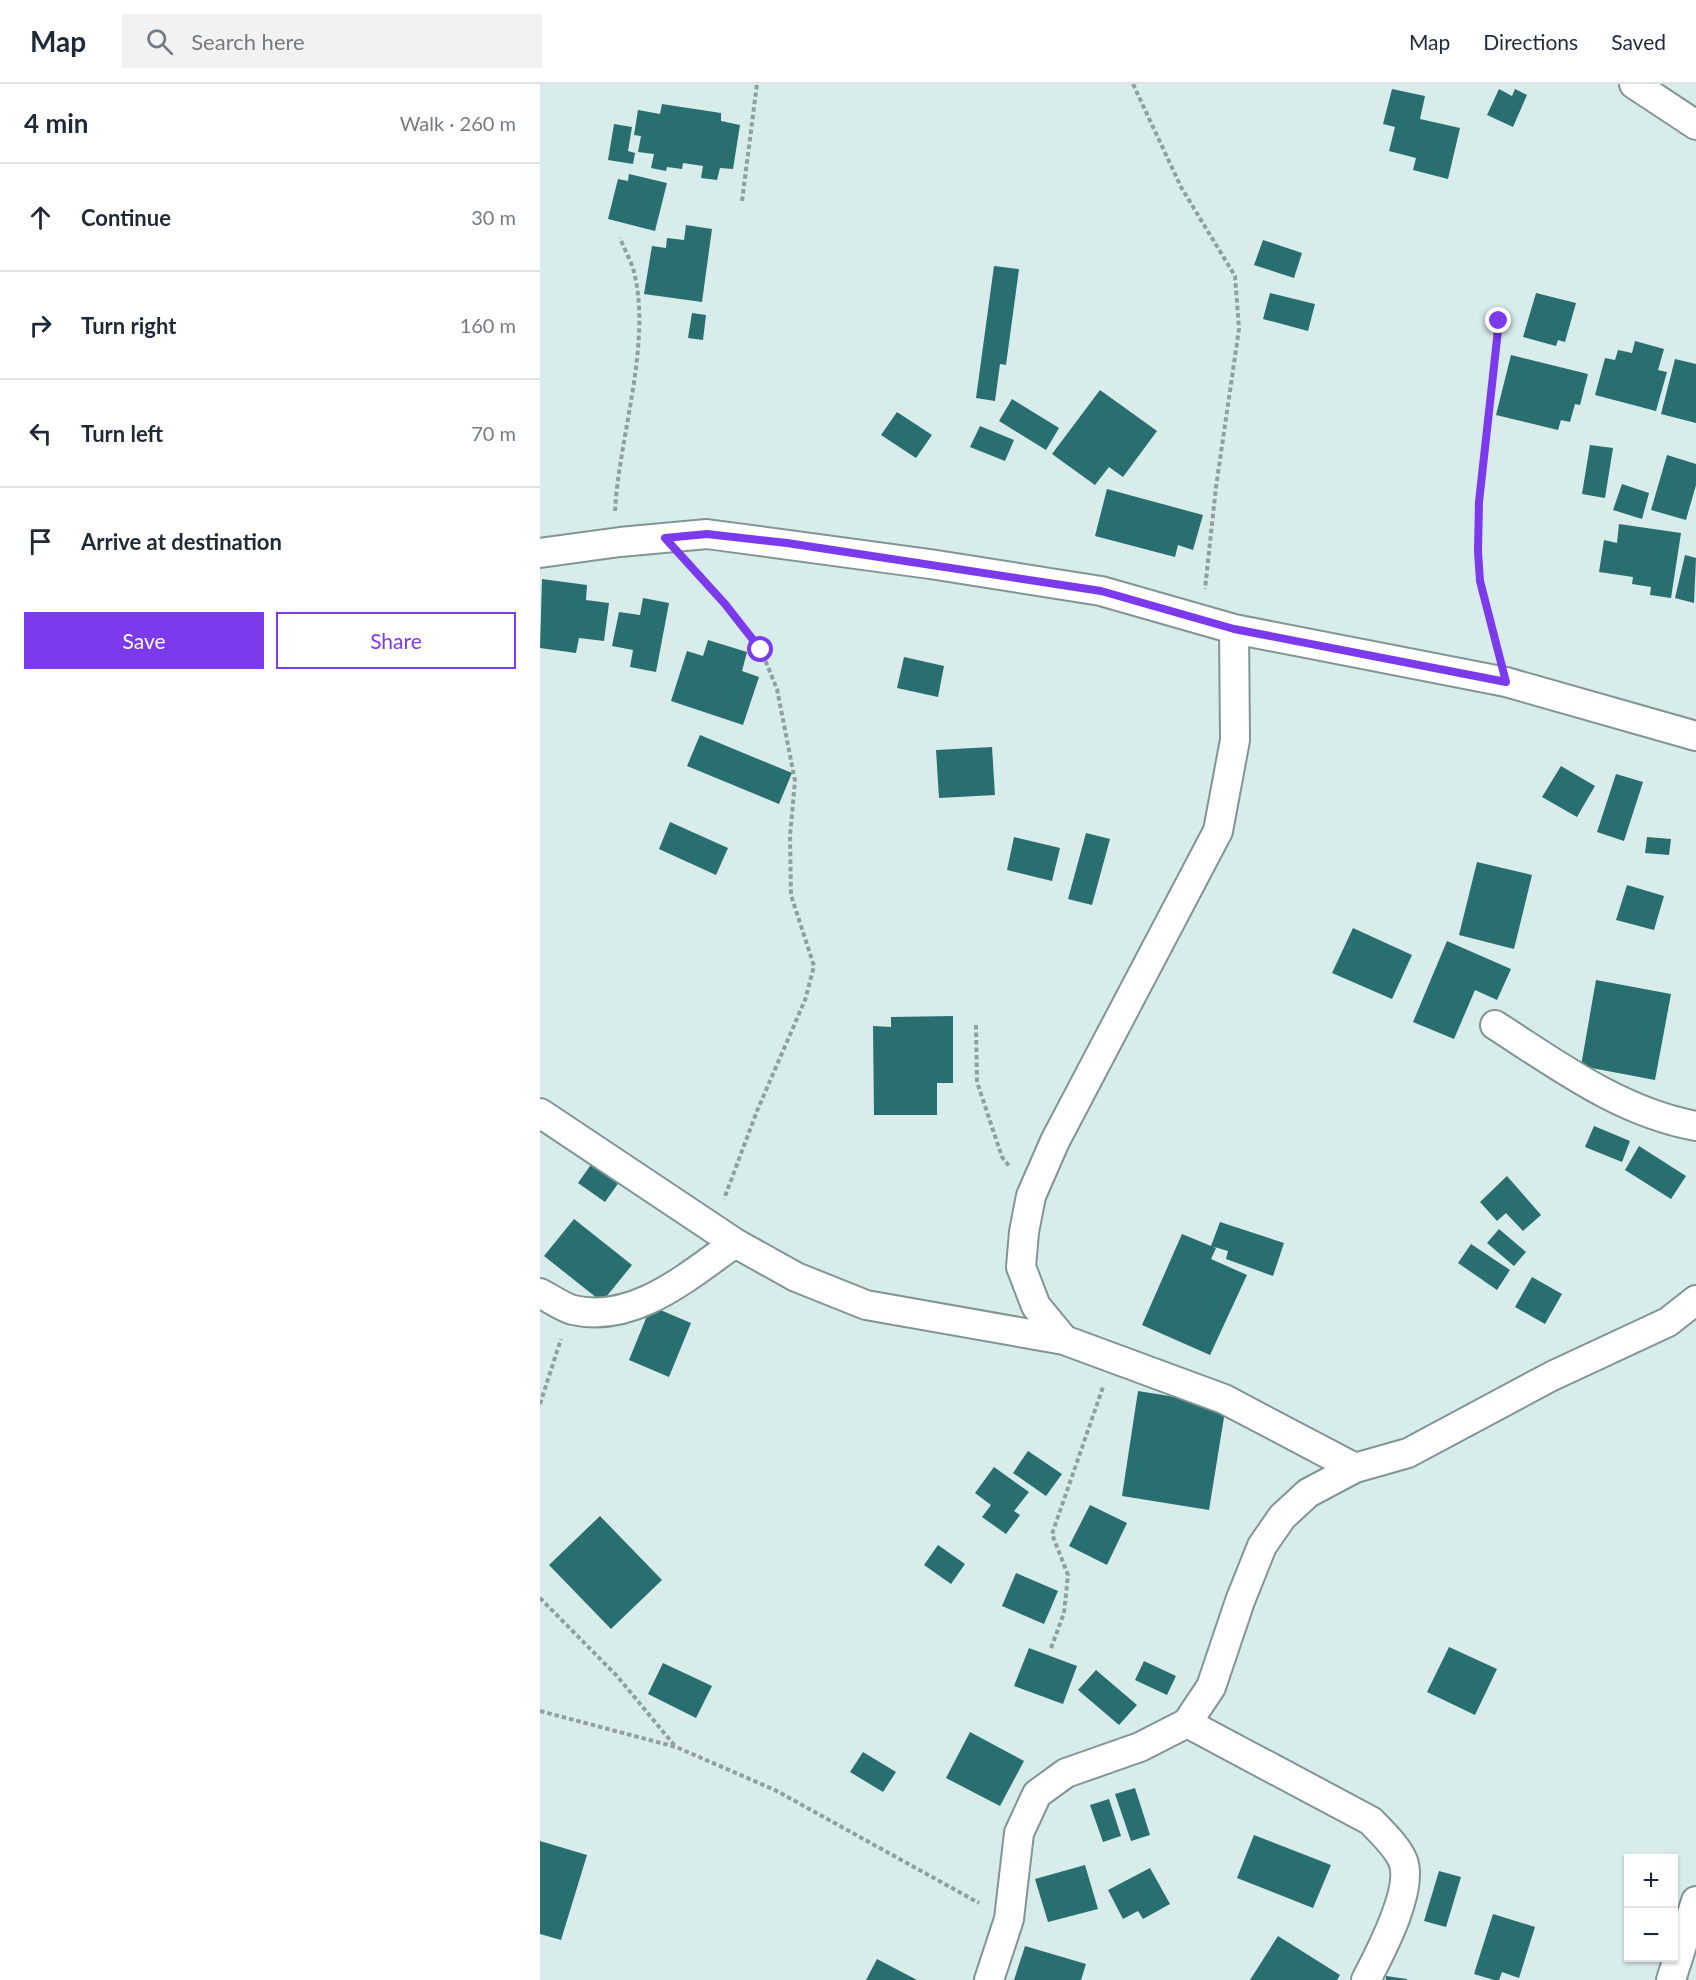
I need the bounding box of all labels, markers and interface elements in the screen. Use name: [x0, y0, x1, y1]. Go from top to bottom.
search box: [122, 14, 542, 68]
text: Map: [30, 24, 86, 58]
icon: search: [143, 25, 176, 58]
text: Search here: [191, 28, 305, 55]
text: Map: [1409, 29, 1450, 54]
text: Directions: [1483, 29, 1578, 54]
text: Saved: [1611, 29, 1666, 54]
text: 4 min: [24, 107, 88, 139]
text: Walk · 260 m: [400, 111, 516, 135]
icon: ahead: [24, 201, 57, 234]
text: Continue: [81, 204, 171, 231]
text: 30 m: [471, 205, 516, 229]
route end: [1485, 307, 1511, 333]
icon: right: [24, 309, 57, 342]
text: Turn right: [81, 312, 176, 339]
text: 160 m: [460, 313, 516, 337]
icon: left: [24, 417, 57, 450]
text: Turn left: [81, 420, 163, 447]
text: 70 m: [471, 421, 516, 445]
icon: arrive: [24, 525, 57, 558]
text: Arrive at destination: [81, 528, 282, 555]
button: Save: [24, 612, 264, 669]
button: Share: [276, 612, 516, 669]
route start: [747, 636, 773, 662]
map controls: [1624, 1854, 1678, 1962]
button: +: [1624, 1854, 1678, 1908]
button: −: [1624, 1908, 1678, 1962]

